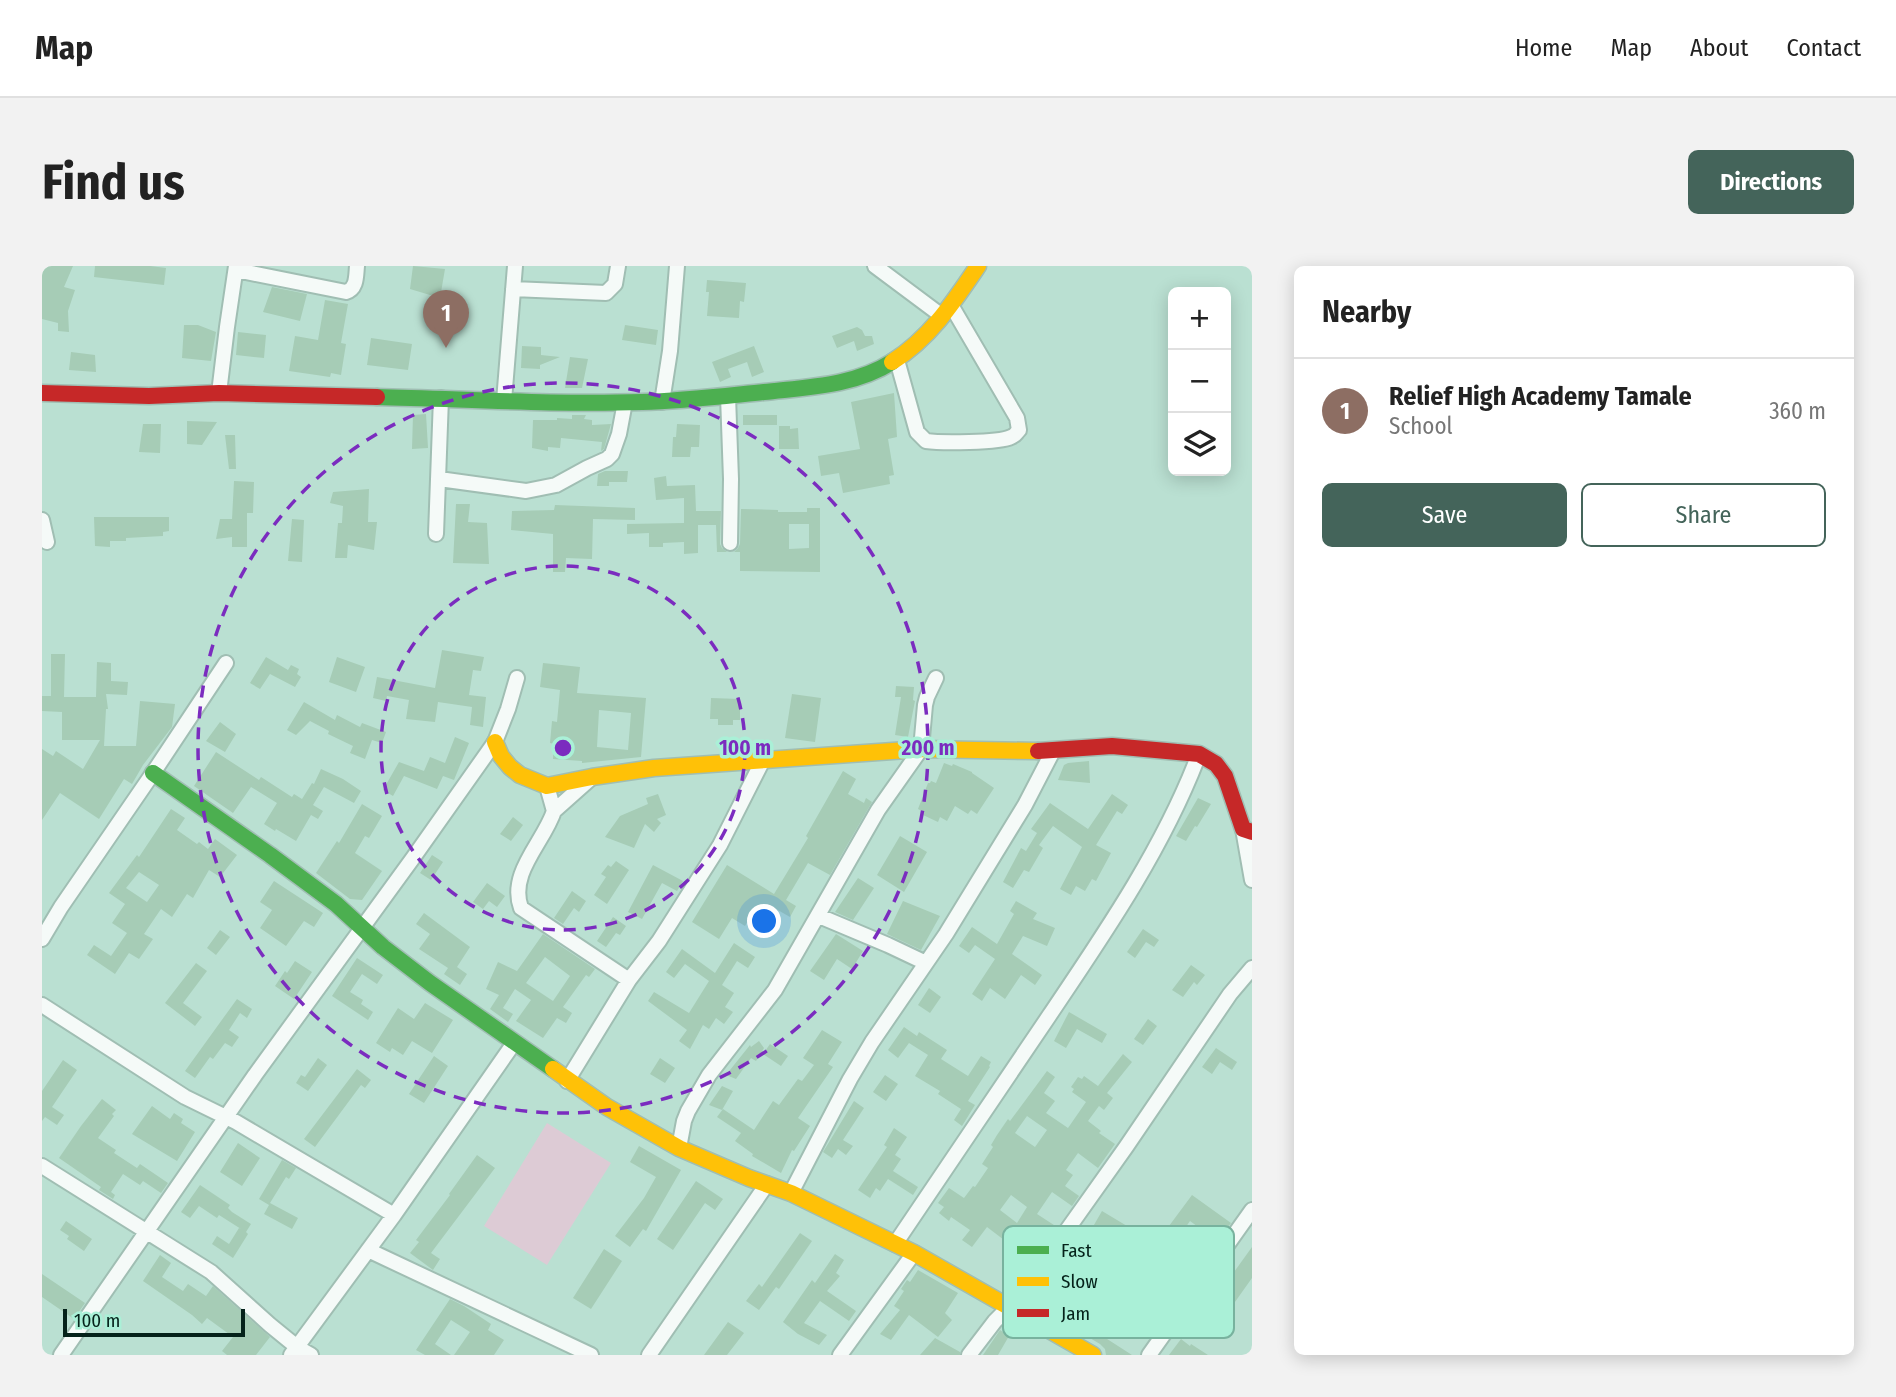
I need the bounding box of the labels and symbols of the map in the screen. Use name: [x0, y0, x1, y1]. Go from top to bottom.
pin: 1: [423, 290, 469, 348]
text: 100 m: [719, 735, 771, 761]
text: 200 m: [900, 735, 955, 761]
centre of rings: [551, 736, 575, 760]
your location: [747, 904, 781, 938]
legend: [1003, 1226, 1234, 1338]
text: Fast: [1061, 1239, 1092, 1262]
text: Slow: [1061, 1270, 1098, 1293]
text: Jam: [1061, 1302, 1090, 1325]
scale bar: [63, 1306, 245, 1338]

